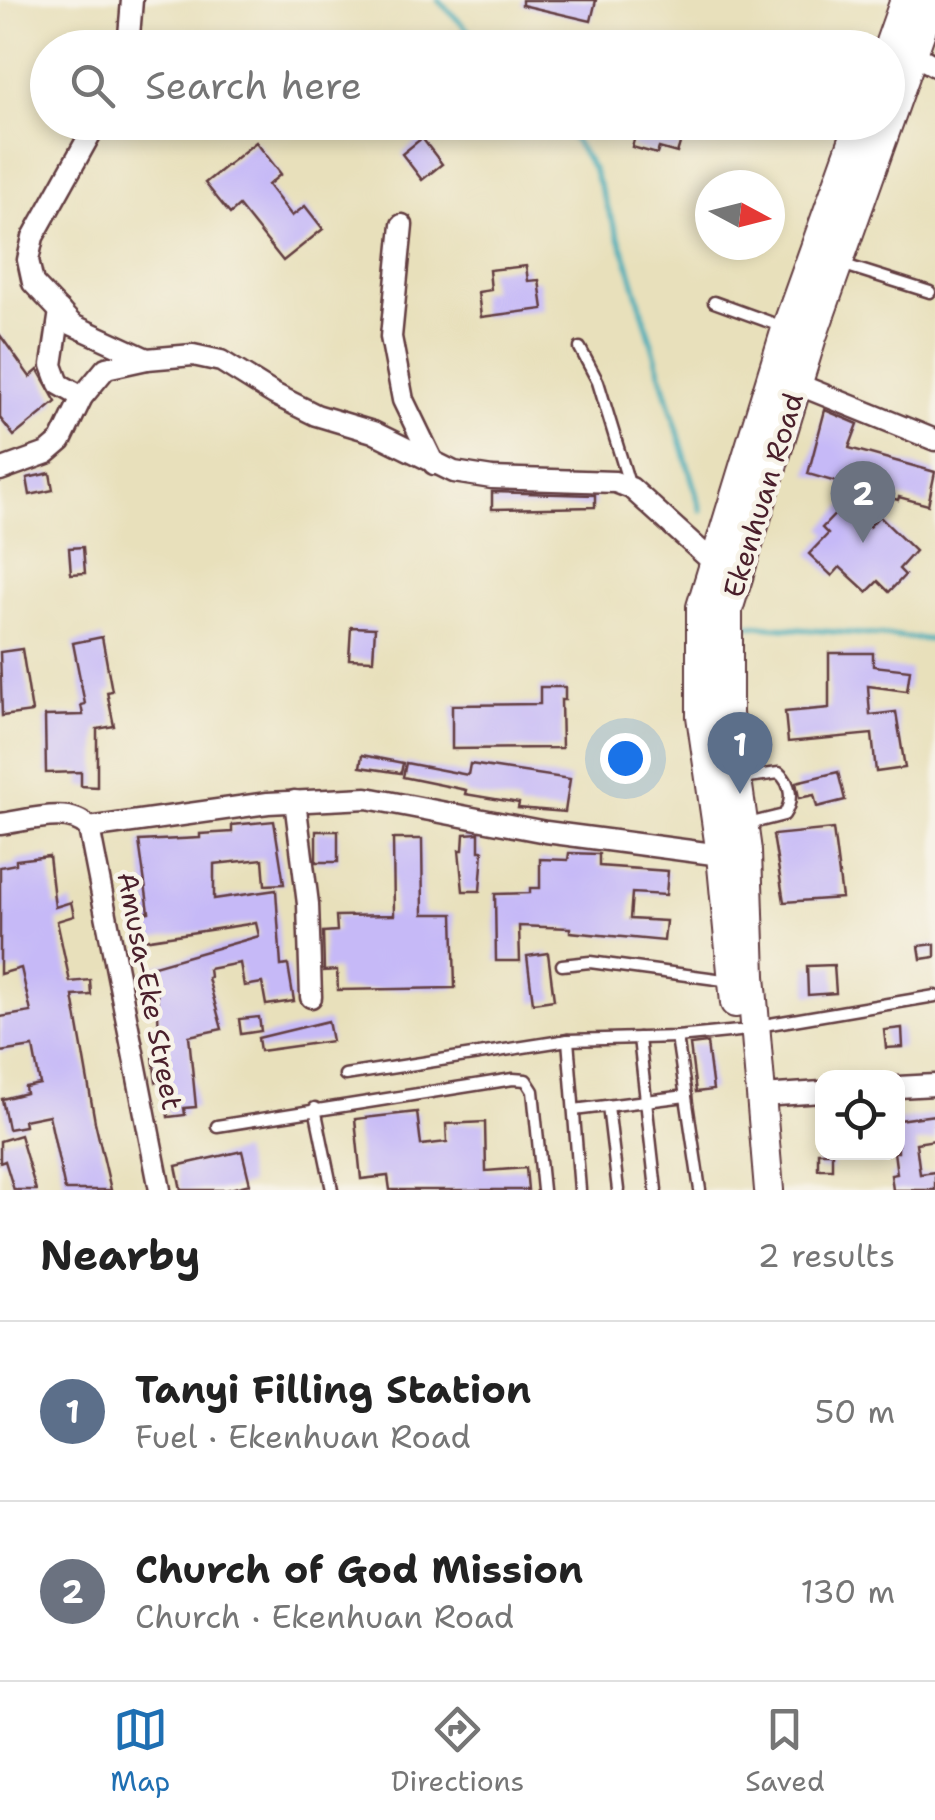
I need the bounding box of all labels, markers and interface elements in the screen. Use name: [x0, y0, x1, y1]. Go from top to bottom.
search box: [30, 30, 905, 140]
icon: search: [65, 58, 120, 113]
text: Search here: [145, 60, 362, 111]
north arrow: [695, 170, 785, 260]
street label: Ekenhuan Road: [714, 388, 812, 602]
pin: 2: [830, 460, 896, 543]
pin: 1: [708, 712, 772, 794]
your location: [600, 733, 651, 784]
street label: Amusa-Eke Street: [108, 869, 192, 1113]
map controls: [815, 1070, 905, 1160]
button: locate: [815, 1070, 905, 1160]
text: Nearby: [40, 1227, 200, 1283]
text: 2 results: [758, 1234, 895, 1277]
text: Tanyi Filling Station: [135, 1364, 531, 1415]
text: 1: [65, 1390, 80, 1433]
text: 50 m: [815, 1390, 895, 1433]
text: Fuel · Ekenhuan Road: [135, 1415, 471, 1458]
text: Church of God Mission: [135, 1544, 583, 1595]
text: 2: [61, 1570, 84, 1613]
text: 130 m: [800, 1570, 895, 1613]
text: Church · Ekenhuan Road: [135, 1595, 514, 1638]
tab: Map: [110, 1702, 170, 1800]
tab: Directions: [391, 1702, 524, 1800]
tab: Saved: [745, 1702, 825, 1800]

